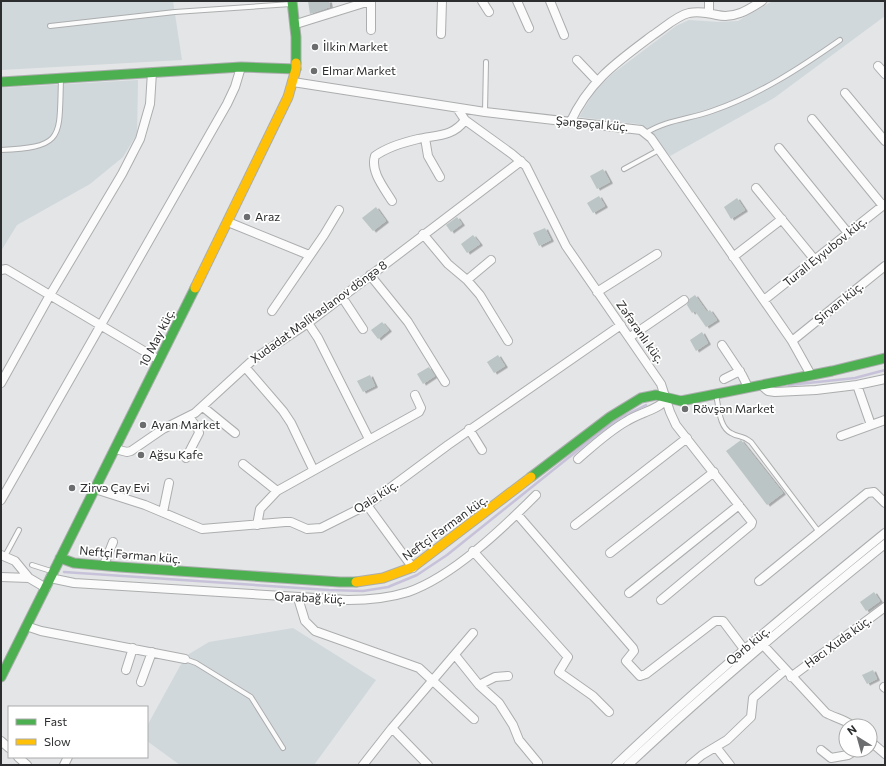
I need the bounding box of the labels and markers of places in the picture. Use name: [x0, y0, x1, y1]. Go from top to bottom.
place label: İlkin Market: [323, 39, 388, 53]
marker: İlkin Market: [310, 42, 320, 52]
place label: Elmar Market: [322, 63, 396, 77]
marker: Elmar Market: [309, 66, 319, 76]
place label: Araz: [255, 209, 280, 223]
marker: Araz: [242, 212, 252, 222]
place label: Rövşən Market: [693, 401, 775, 415]
marker: Rövşən Market: [680, 404, 690, 414]
place label: Ayan Market: [151, 417, 220, 431]
marker: Ayan Market: [138, 420, 148, 430]
place label: Ağsu Kafe: [149, 447, 203, 461]
marker: Ağsu Kafe: [136, 450, 146, 460]
place label: Zirvə Çay Evi: [80, 480, 150, 494]
marker: Zirvə Çay Evi: [67, 483, 77, 493]

